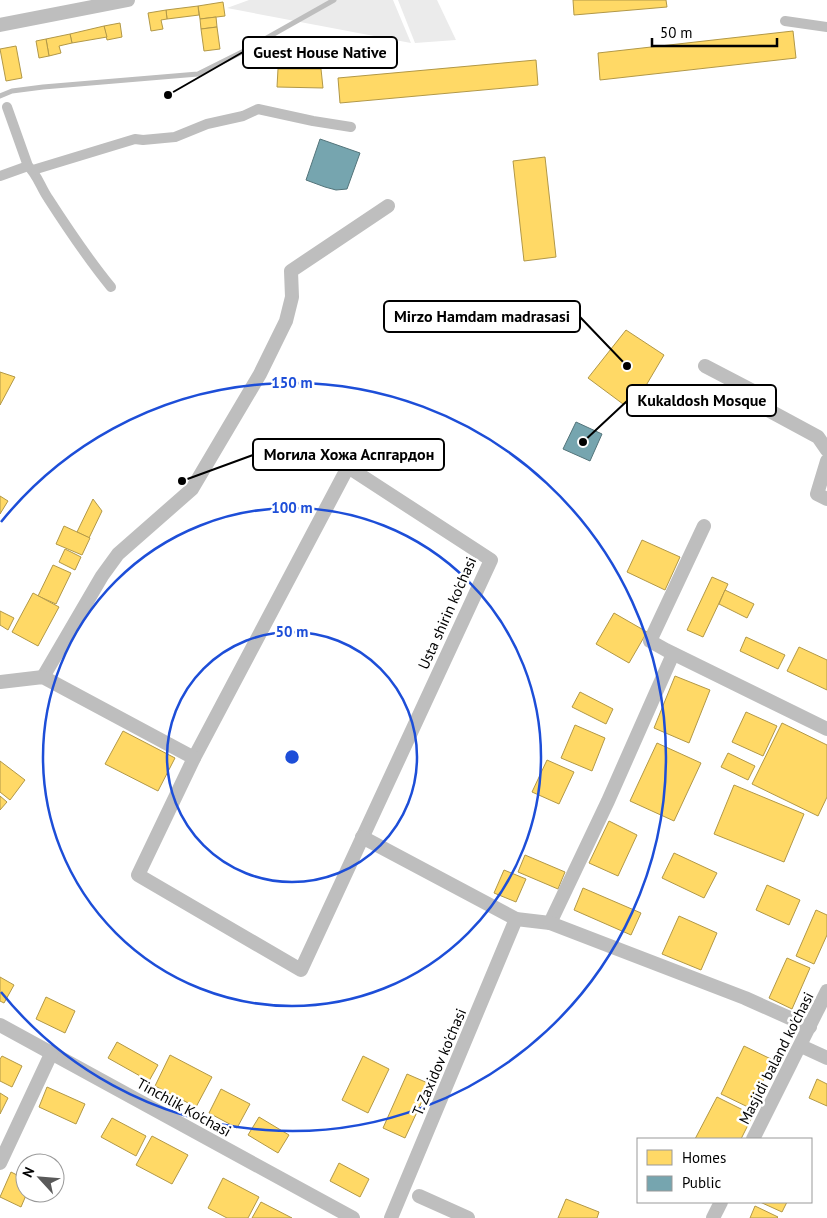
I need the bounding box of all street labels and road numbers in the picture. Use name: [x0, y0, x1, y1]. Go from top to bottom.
street label: Usta shirin ko'chasi: [414, 554, 480, 672]
street label: Masjidi baland ko'chasi: [734, 989, 818, 1127]
street label: T. Zaxidov ko'chasi: [408, 1005, 470, 1119]
street label: Tinchlik Ko'chasi: [134, 1073, 234, 1141]

